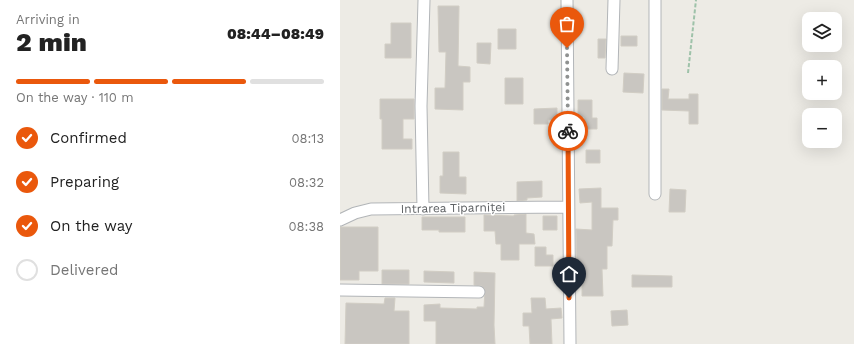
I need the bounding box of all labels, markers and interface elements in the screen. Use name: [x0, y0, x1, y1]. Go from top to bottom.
pin: [550, 7.0, 584, 48]
text: Arriving in: [16, 12, 80, 27]
map controls: [802, 12, 842, 148]
button: layers: [802, 12, 842, 52]
icon: bag: [556, 13, 578, 35]
text: 08:44–08:49: [227, 25, 324, 43]
text: 2 min: [16, 27, 87, 57]
button: +: [802, 60, 842, 100]
text: On the way · 110 m: [16, 90, 134, 105]
button: −: [802, 108, 842, 148]
courier: [548, 111, 588, 151]
icon: bike: [557, 120, 579, 142]
icon: check: [16, 127, 38, 149]
text: Confirmed: [50, 129, 127, 147]
text: 08:13: [291, 131, 324, 146]
icon: check: [16, 171, 38, 193]
text: Preparing: [50, 173, 119, 191]
text: 08:32: [289, 175, 324, 190]
street label: Intrarea Tiparniței: [401, 200, 505, 216]
icon: check: [16, 215, 38, 237]
text: On the way: [50, 217, 132, 235]
text: 08:38: [288, 219, 324, 234]
pin: [552, 257, 586, 298]
text: Delivered: [50, 261, 118, 279]
icon: home: [558, 263, 580, 285]

